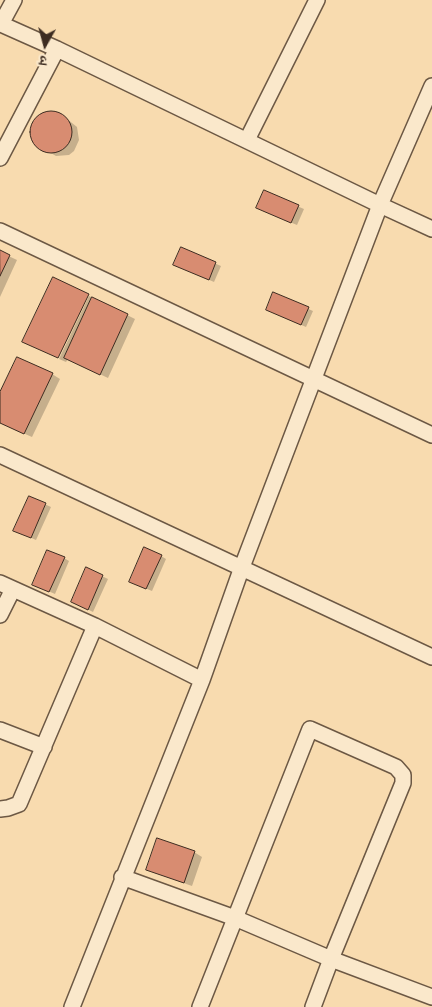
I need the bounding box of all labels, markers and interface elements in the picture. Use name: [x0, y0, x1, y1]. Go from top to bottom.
north arrow: [20, 20, 70, 70]
text: उ: [39, 52, 48, 69]

